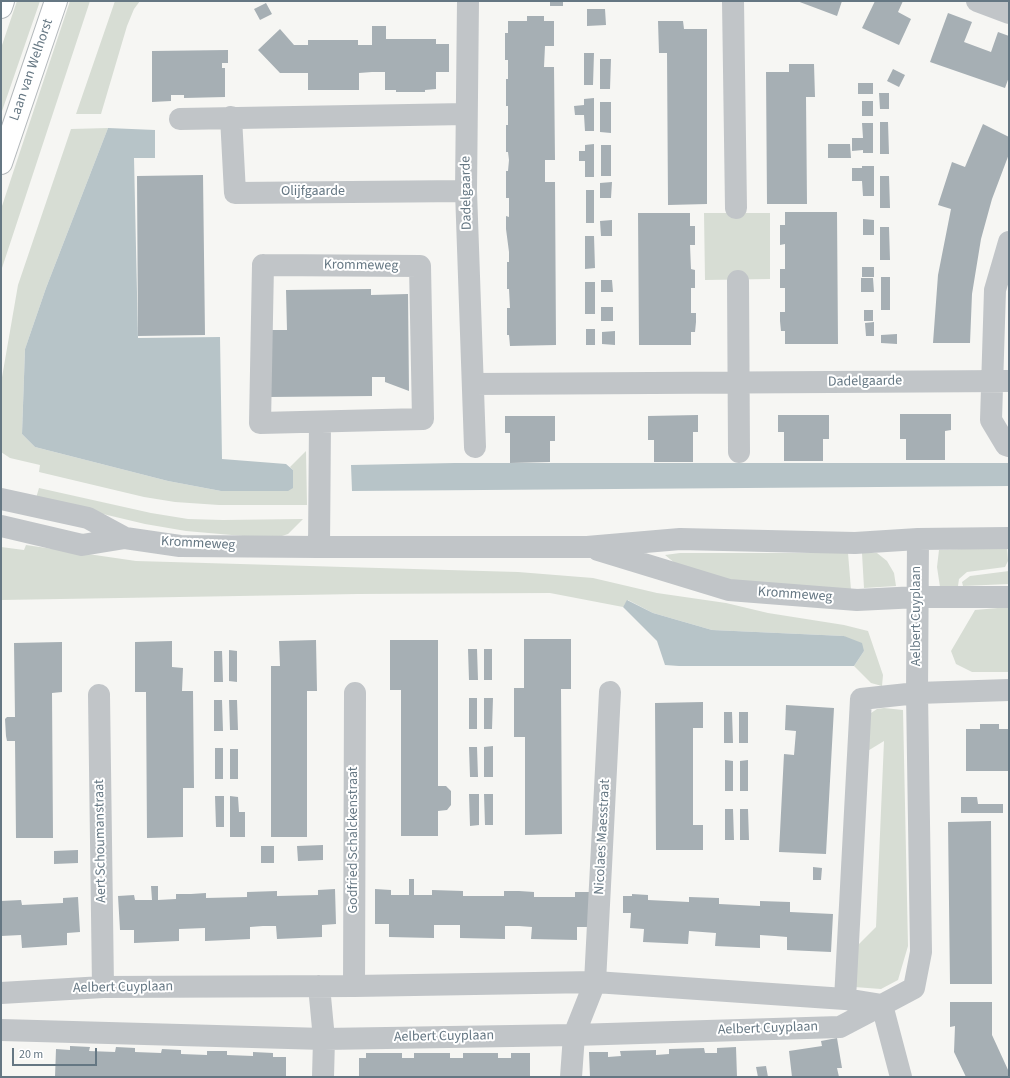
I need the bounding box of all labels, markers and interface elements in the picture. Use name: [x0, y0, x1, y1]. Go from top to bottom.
street label: Laan van Welhorst: [7, 17, 57, 123]
street label: Dadelgaarde: [458, 156, 476, 230]
street label: Olijfgaarde: [281, 184, 345, 200]
street label: Krommeweg: [324, 257, 398, 275]
street label: Dadelgaarde: [828, 373, 902, 391]
street label: Krommeweg: [160, 534, 236, 554]
street label: Aelbert Cuyplaan: [909, 566, 925, 666]
street label: Krommeweg: [757, 584, 833, 606]
street label: Godfried Schalckenstraat: [346, 766, 362, 914]
street label: Aert Schoumanstraat: [92, 779, 110, 903]
street label: Nicolaes Maesstraat: [592, 779, 614, 895]
street label: Aelbert Cuyplaan: [73, 979, 173, 997]
street label: Aelbert Cuyplaan: [718, 1019, 818, 1039]
street label: Aelbert Cuyplaan: [394, 1028, 494, 1046]
scale bar: [14, 1040, 99, 1066]
text: 20 m: [19, 1046, 43, 1063]

